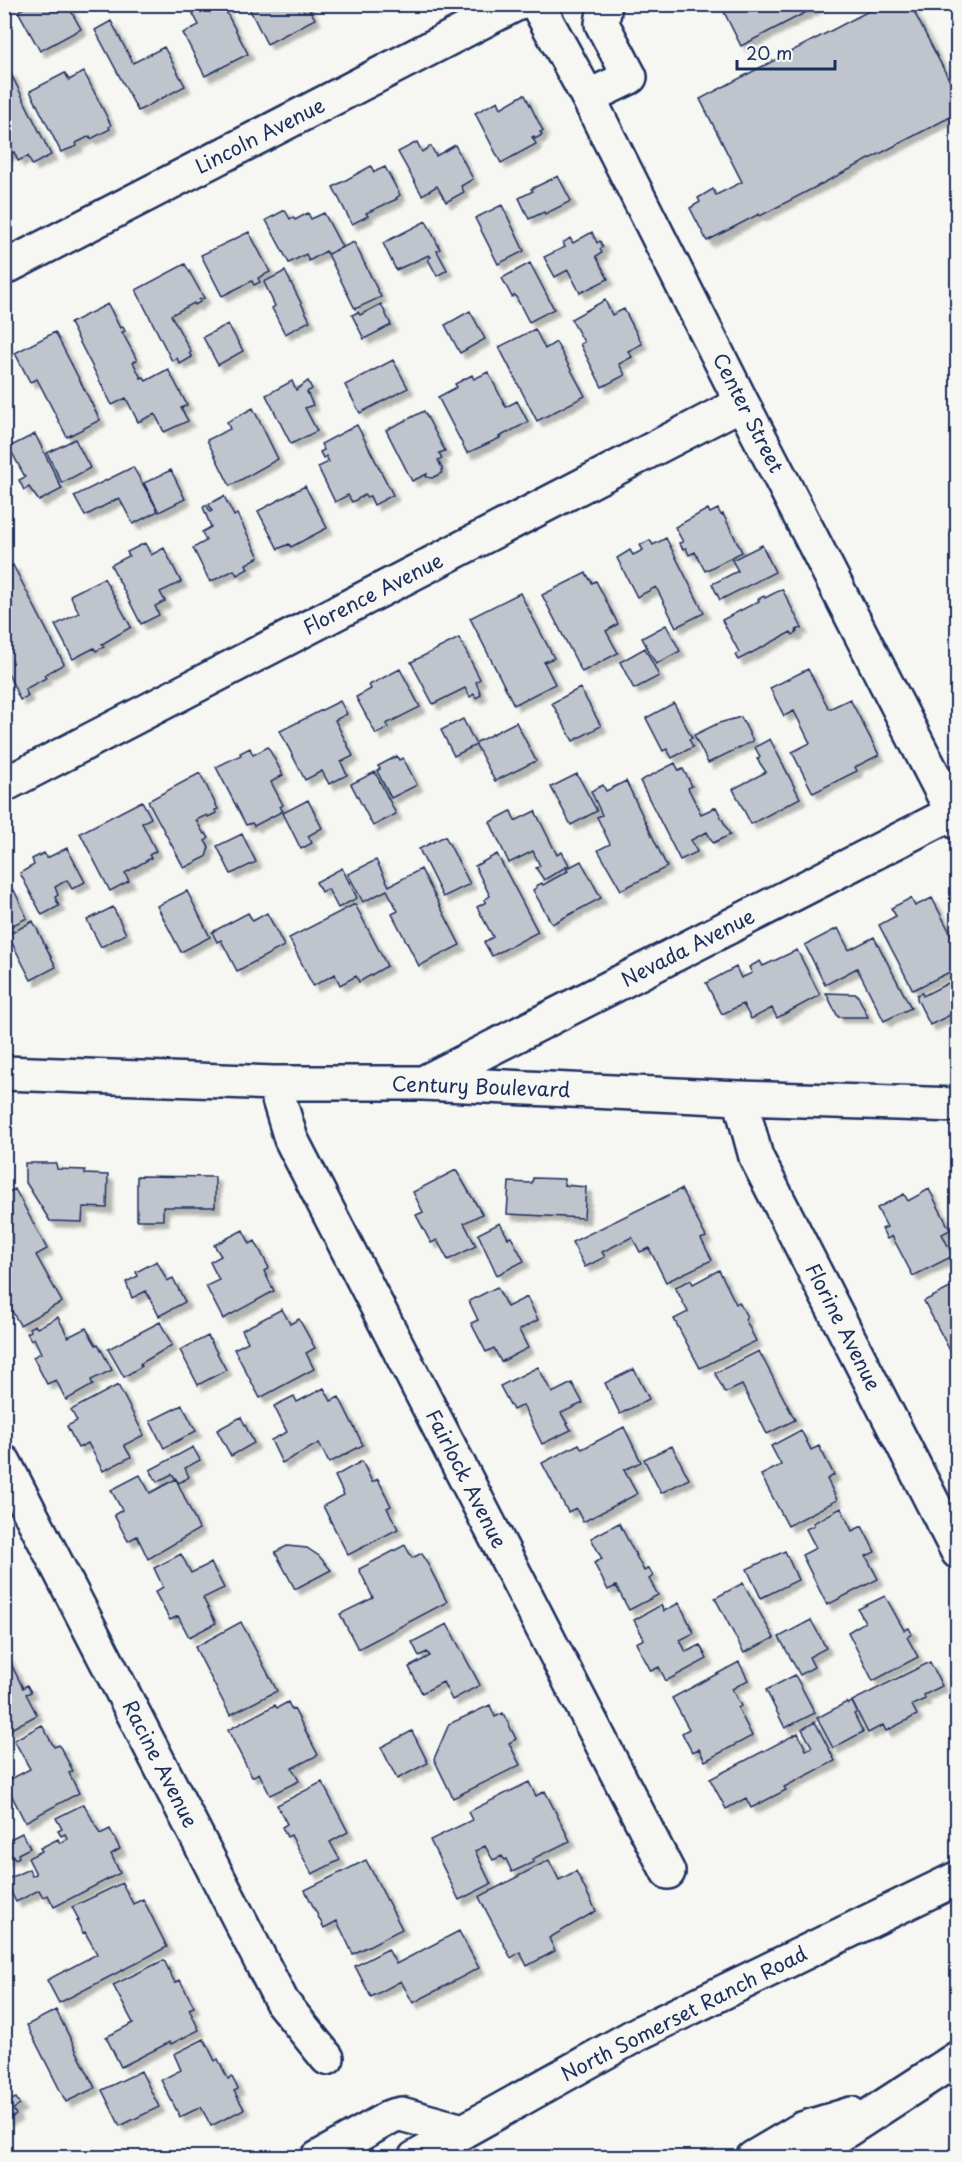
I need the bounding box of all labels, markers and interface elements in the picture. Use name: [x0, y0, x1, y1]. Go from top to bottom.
scale bar: [737, 33, 834, 71]
text: 20 m: [746, 39, 792, 66]
street label: Lincoln Avenue: [190, 90, 330, 181]
street label: Center Street: [706, 347, 792, 478]
street label: Florence Avenue: [297, 545, 448, 641]
street label: Nevada Avenue: [616, 901, 760, 994]
street label: Century Boulevard: [391, 1068, 571, 1104]
street label: Florine Avenue: [799, 1257, 889, 1396]
street label: Fairlock Avenue: [419, 1404, 515, 1553]
street label: Racine Avenue: [116, 1694, 206, 1833]
street label: North Somerset Ranch Road: [555, 1938, 812, 2088]

